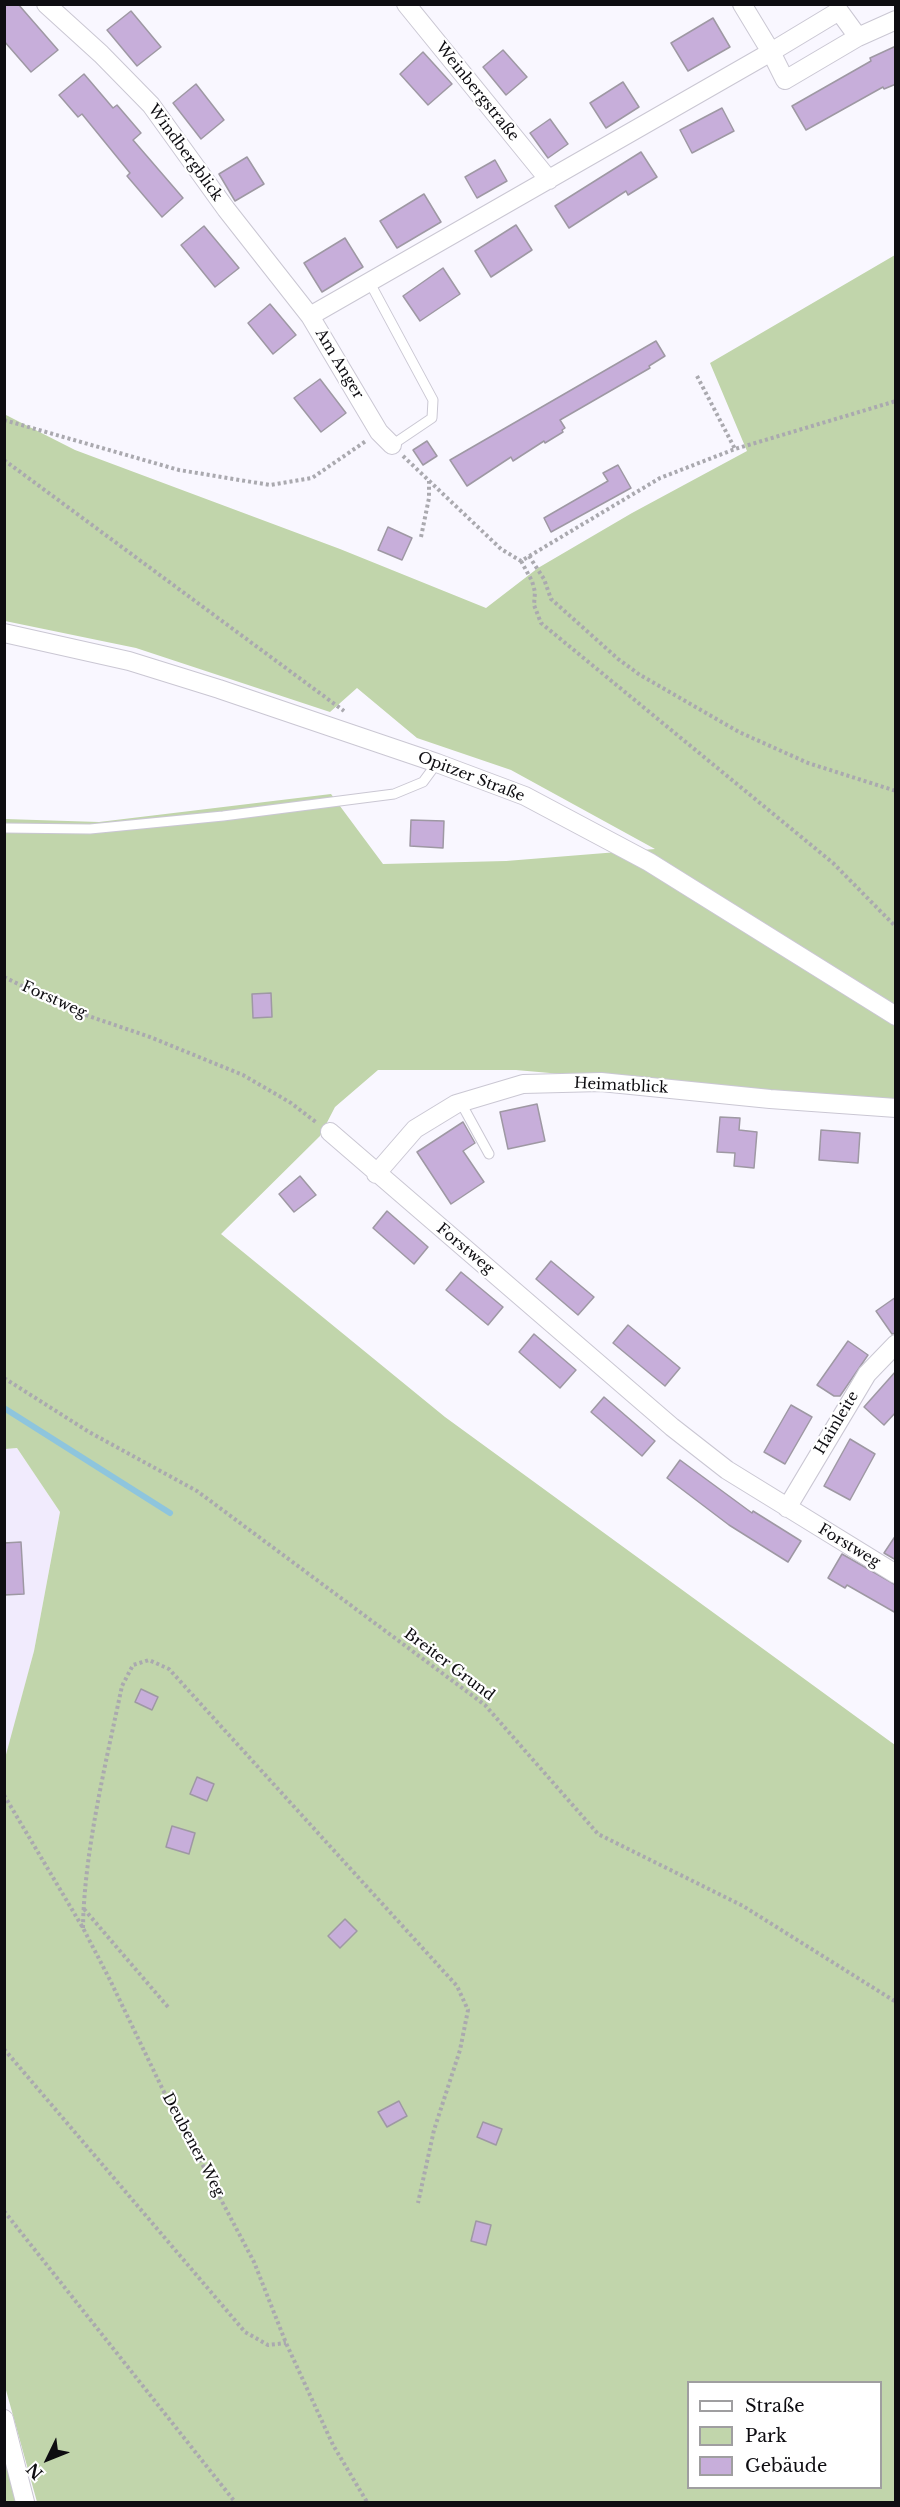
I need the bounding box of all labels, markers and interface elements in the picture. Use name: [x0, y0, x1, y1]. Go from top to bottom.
street label: Weinbergstraße: [432, 39, 522, 145]
street label: Windbergblick: [144, 101, 226, 205]
street label: Am Anger: [311, 326, 367, 402]
street label: Opitzer Straße: [415, 748, 527, 806]
street label: Forstweg: [19, 978, 89, 1022]
street label: Heimatblick: [573, 1075, 669, 1097]
street label: Forstweg: [433, 1220, 497, 1278]
street label: Hainleite: [811, 1388, 863, 1458]
street label: Forstweg: [815, 1521, 883, 1571]
street label: Breiter Grund: [400, 1625, 498, 1705]
street label: Deubener Weg: [158, 2090, 228, 2200]
legend: [687, 2381, 882, 2489]
text: Straße: [745, 2395, 805, 2417]
text: Park: [745, 2425, 787, 2447]
north arrow: [18, 2429, 78, 2489]
text: Gebäude: [745, 2455, 827, 2477]
text: N: [22, 2459, 47, 2484]

